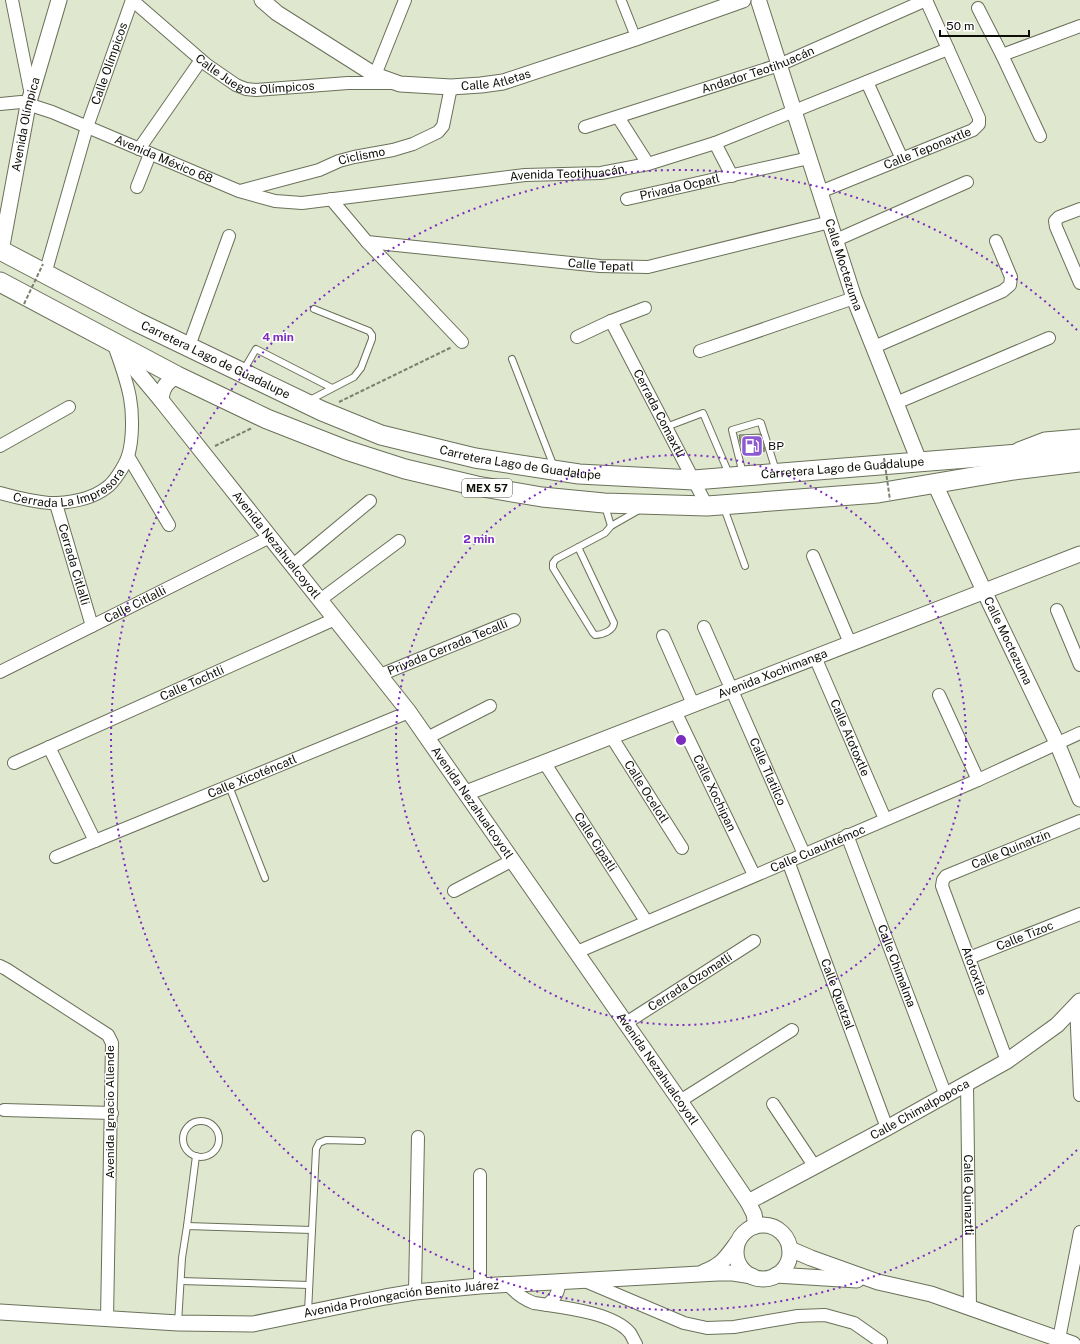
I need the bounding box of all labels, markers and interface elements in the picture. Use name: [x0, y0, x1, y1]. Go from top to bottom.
scale bar: [940, 12, 1029, 38]
text: 50 m: [946, 19, 974, 33]
street label: Calle Olímpicos: [88, 21, 130, 107]
street label: Andador Teotihuacán: [700, 43, 816, 96]
street label: Calle Juegos Olímpicos: [192, 51, 315, 97]
street label: Calle Atletas: [461, 66, 533, 93]
street label: Avenida Olímpica: [9, 76, 43, 173]
street label: Calle Teponaxtle: [882, 124, 973, 172]
street label: Avenida México 68: [113, 132, 215, 186]
street label: Ciclismo: [337, 144, 387, 168]
street label: Avenida Teotihuacán: [509, 162, 626, 184]
street label: Privada Ocpatl: [638, 171, 721, 203]
street label: Calle Moctezuma: [822, 217, 865, 313]
street label: Calle Tepatl: [567, 256, 634, 274]
street label: Carretera Lago de Guadalupe: [139, 318, 293, 402]
text: 4 min: [262, 330, 294, 344]
street label: Cerrada Comaxtli: [630, 367, 688, 460]
fuel station icon: BP: [739, 433, 765, 459]
place label: BP: [768, 439, 784, 453]
street label: Carretera Lago de Guadalupe: [438, 443, 602, 482]
street label: Carretera Lago de Guadalupe: [760, 455, 925, 482]
street label: Cerrada La Impresora: [12, 466, 127, 510]
road number: MEX 57: [462, 479, 512, 497]
street label: Avenida Nezahualcoyotl: [229, 488, 324, 602]
street label: Cerrada Citlalli: [55, 522, 92, 607]
text: 2 min: [463, 532, 495, 546]
street label: Calle Citlalli: [102, 583, 168, 626]
street label: Calle Moctezuma: [981, 595, 1035, 687]
street label: Privada Cerrada Tecalli: [385, 616, 510, 678]
street label: Avenida Xochimanga: [716, 646, 829, 701]
street label: Calle Tochtli: [158, 663, 226, 704]
street label: Calle Atotoxtle: [827, 697, 873, 779]
centre of rings: [674, 733, 688, 747]
street label: Calle Tlatilco: [747, 735, 789, 808]
street label: Avenida Nezahualcoyotl: [428, 744, 516, 862]
street label: Calle Xicoténcatl: [206, 752, 299, 801]
street label: Calle Xochipan: [690, 752, 739, 834]
street label: Calle Ocelotl: [621, 758, 672, 826]
street label: Calle Cipatli: [571, 810, 619, 874]
street label: Calle Cuauhtémoc: [768, 822, 867, 875]
street label: Calle Quinatzin: [969, 827, 1053, 872]
street label: Calle Tizoc: [994, 918, 1055, 954]
street label: Calle Chimalma: [875, 923, 919, 1009]
street label: Atotoxtle: [959, 945, 989, 998]
street label: Cerrada Ozomatli: [645, 950, 735, 1014]
street label: Calle Quetzal: [818, 957, 857, 1032]
street label: Avenida Nezahualcoyotl: [614, 1010, 701, 1128]
street label: Avenida Ignacio Allende: [103, 1045, 117, 1179]
street label: Calle Chimalpopoca: [868, 1077, 972, 1143]
street label: Calle Quinaztli: [961, 1154, 976, 1236]
street label: Avenida Prolongación Benito Juárez: [302, 1278, 500, 1320]

